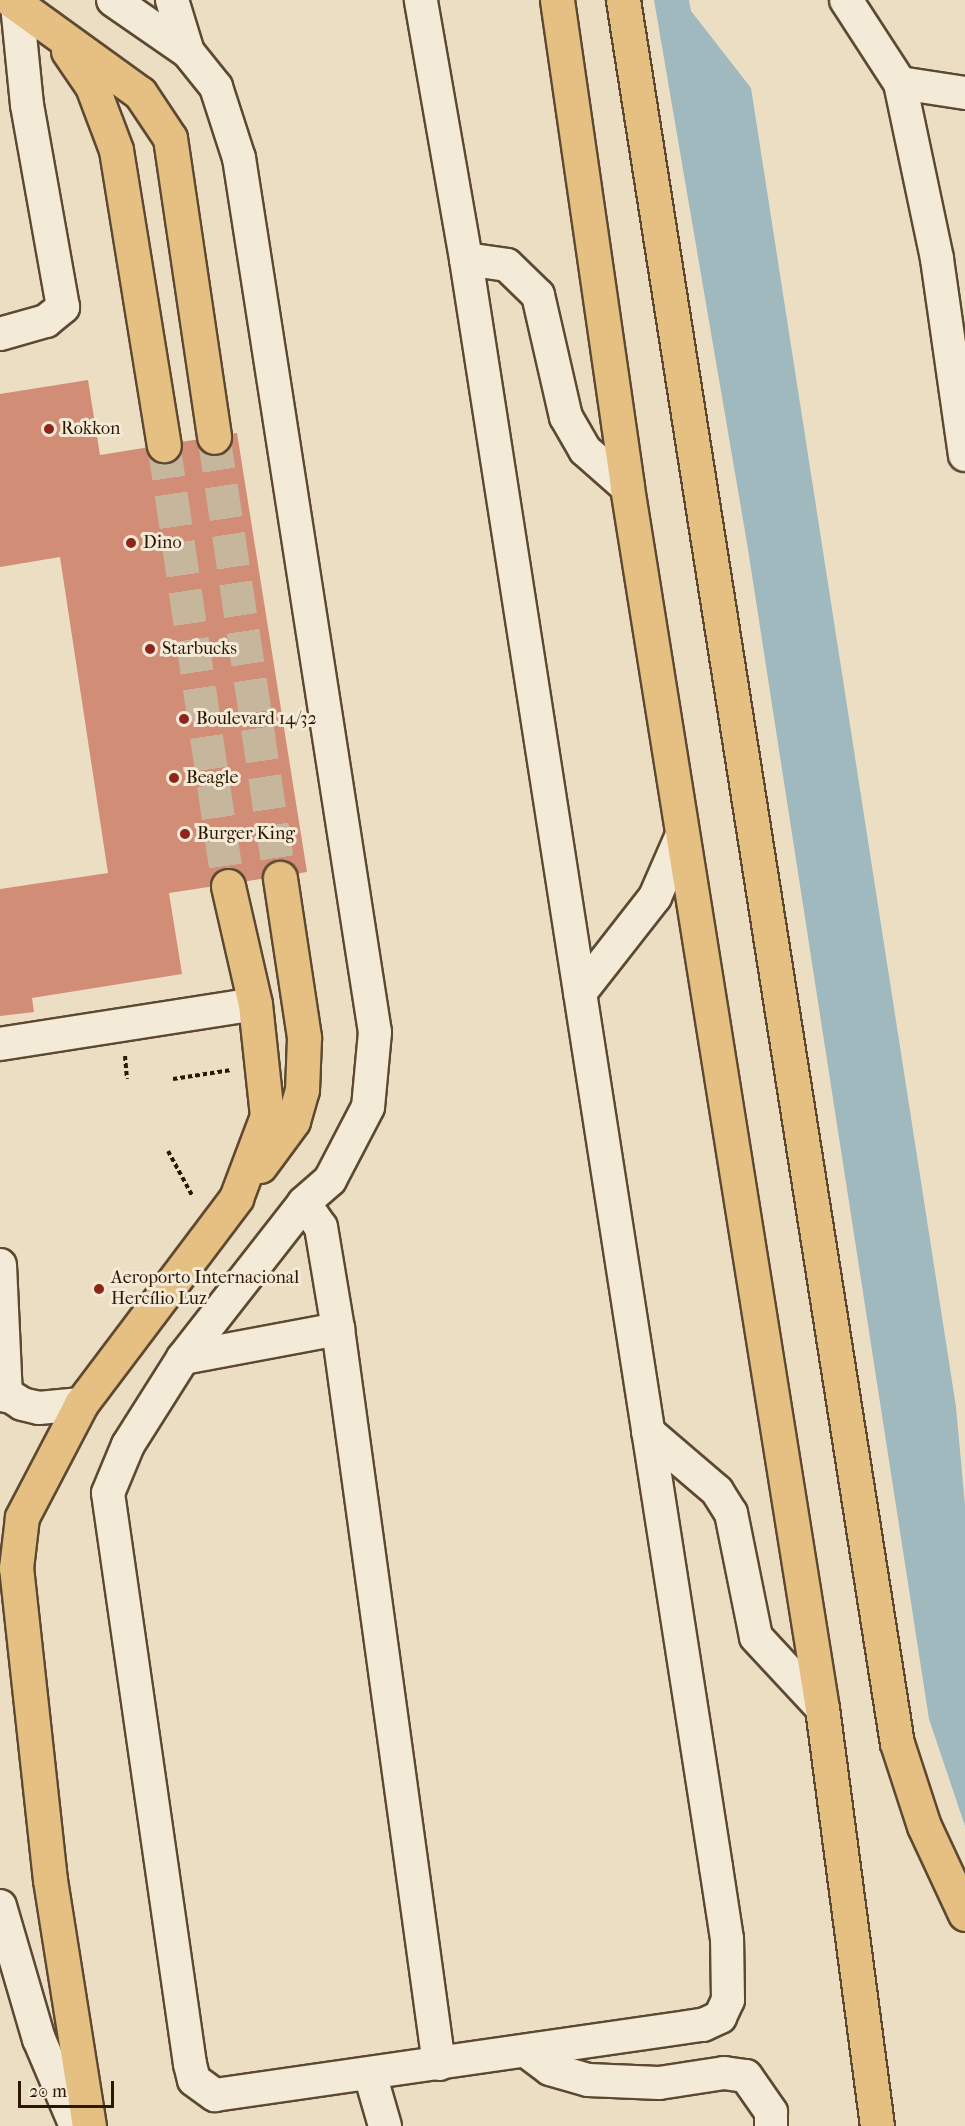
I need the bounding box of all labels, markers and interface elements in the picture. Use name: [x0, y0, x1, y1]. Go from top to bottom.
place label: Rokkon: [61, 418, 121, 440]
marker: Rokkon: [42, 422, 56, 436]
place label: Dino: [143, 532, 182, 554]
marker: Dino: [124, 536, 138, 550]
place label: Starbucks: [162, 638, 237, 660]
marker: Starbucks: [143, 642, 157, 656]
place label: Boulevard 14/32: [196, 708, 317, 730]
marker: Boulevard 14/32: [177, 712, 191, 726]
place label: Beagle: [186, 767, 238, 789]
marker: Beagle: [167, 771, 181, 785]
place label: Burger King: [197, 823, 295, 845]
marker: Burger King: [178, 827, 192, 841]
place label: Aeroporto Internacional Hercílio Luz: [111, 1268, 299, 1310]
marker: Aeroporto Internacional Hercílio Luz: [92, 1282, 106, 1296]
scale bar: [21, 2069, 117, 2107]
text: 20 m: [29, 2081, 67, 2102]

